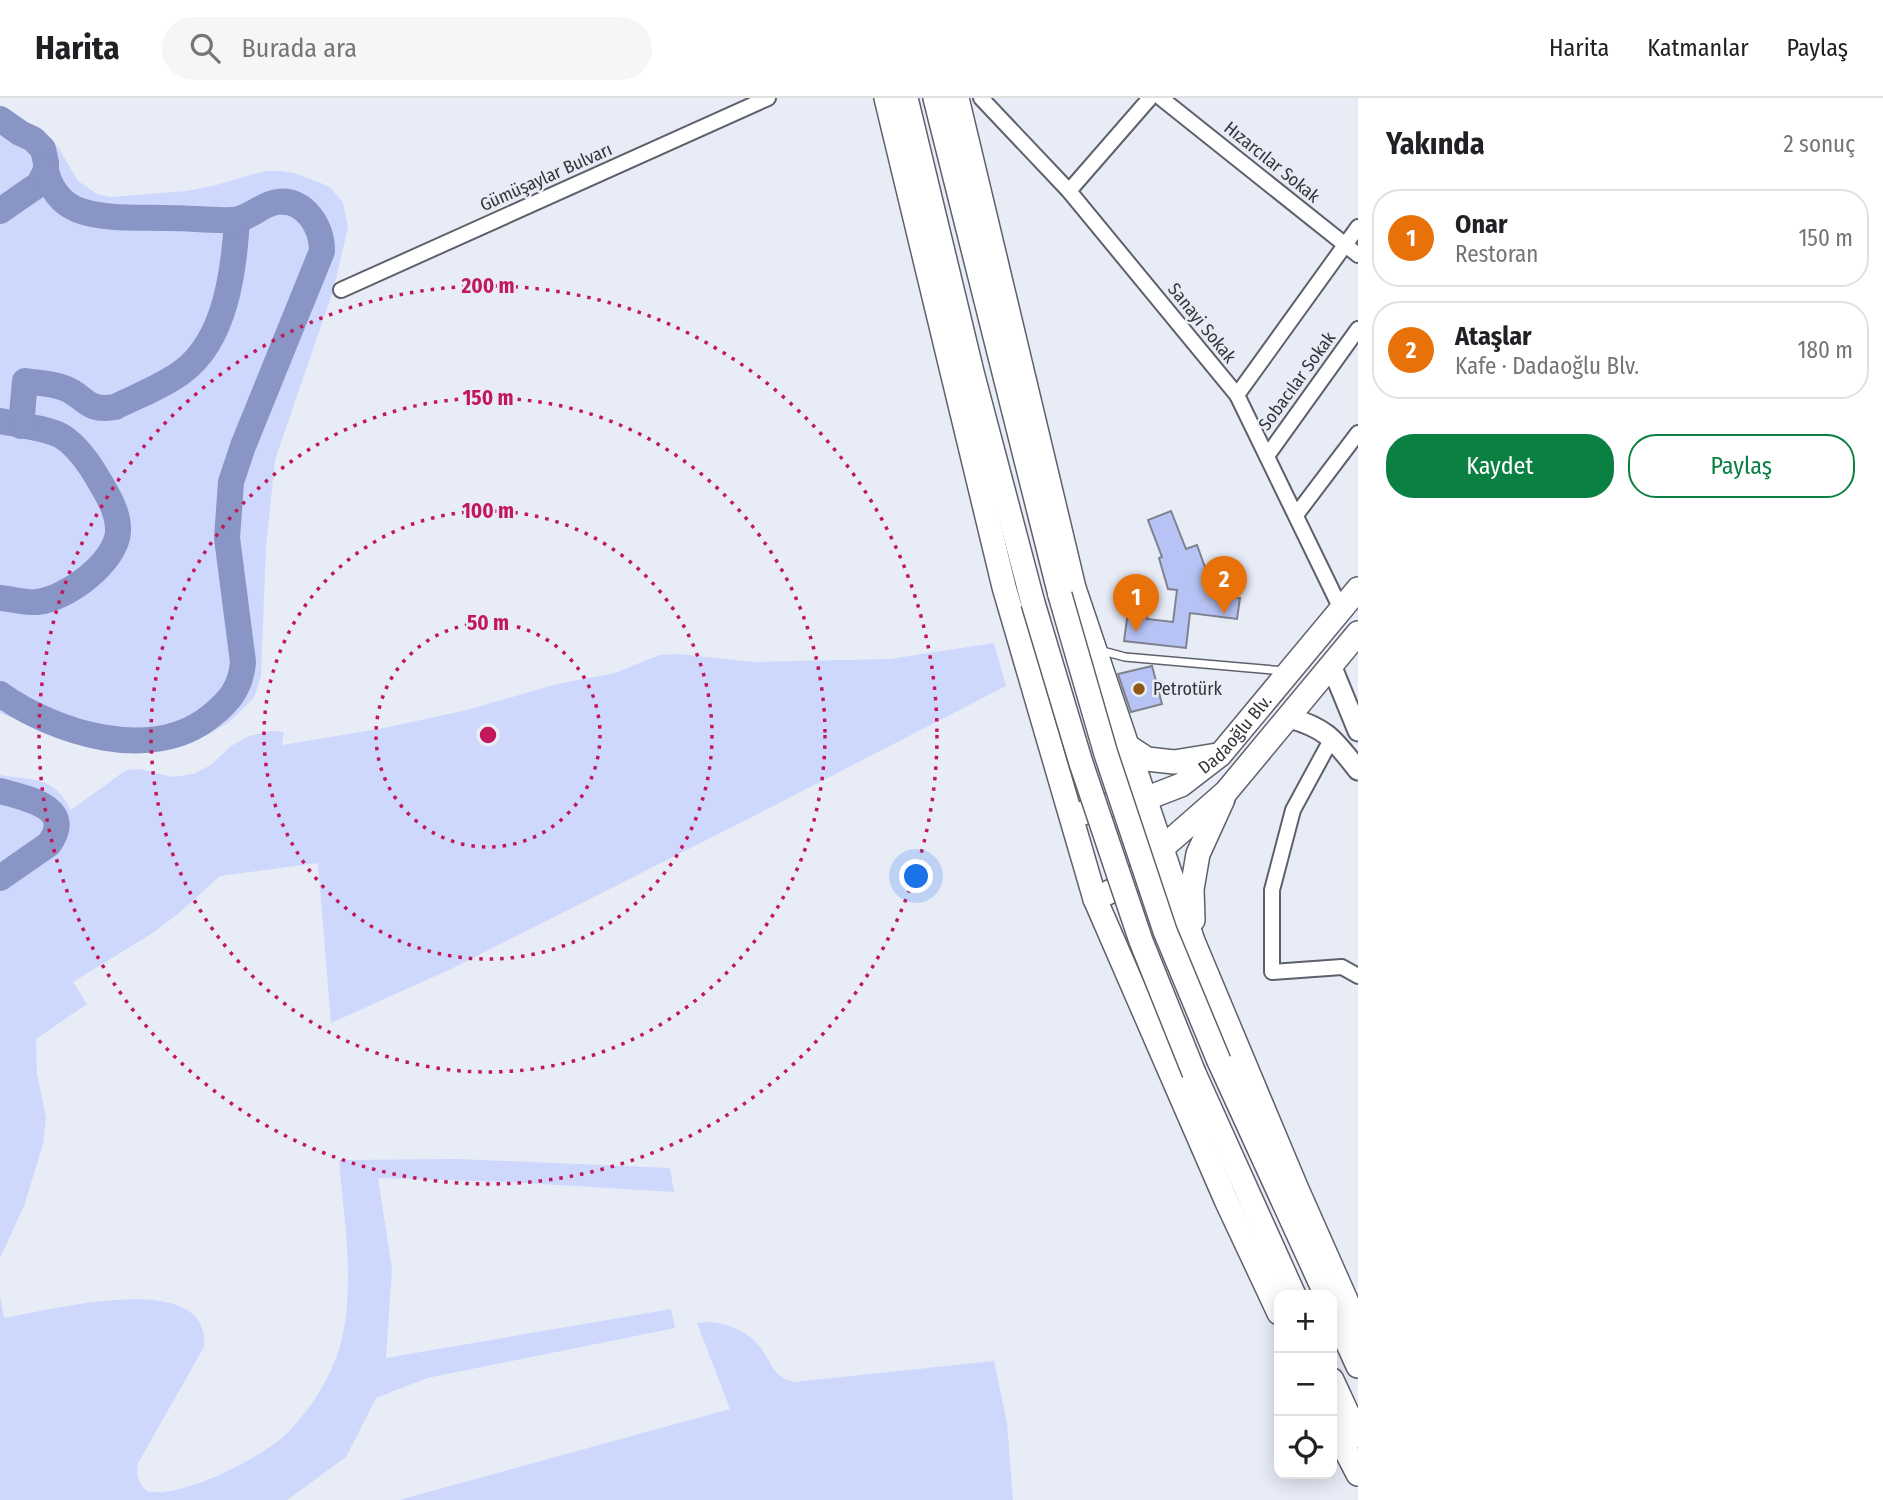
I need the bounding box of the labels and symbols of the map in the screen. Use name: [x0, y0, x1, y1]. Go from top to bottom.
street label: Hızarcılar Sokak: [1220, 117, 1325, 208]
street label: Gümüşaylar Bulvarı: [477, 138, 615, 216]
text: 200 m: [460, 273, 515, 299]
street label: Sanayi Sokak: [1163, 279, 1241, 368]
street label: Sobacılar Sokak: [1254, 327, 1341, 435]
text: 150 m: [462, 385, 514, 411]
text: 100 m: [462, 498, 514, 524]
pin: 2: [1201, 556, 1247, 614]
pin: 1: [1113, 574, 1159, 632]
text: 50 m: [467, 610, 509, 636]
place label: Petrotürk: [1153, 678, 1222, 700]
marker: Petrotürk: [1131, 681, 1147, 697]
street label: Dadaoğlu Blv.: [1194, 690, 1277, 779]
centre of rings: [476, 723, 500, 747]
your location: [899, 859, 933, 893]

